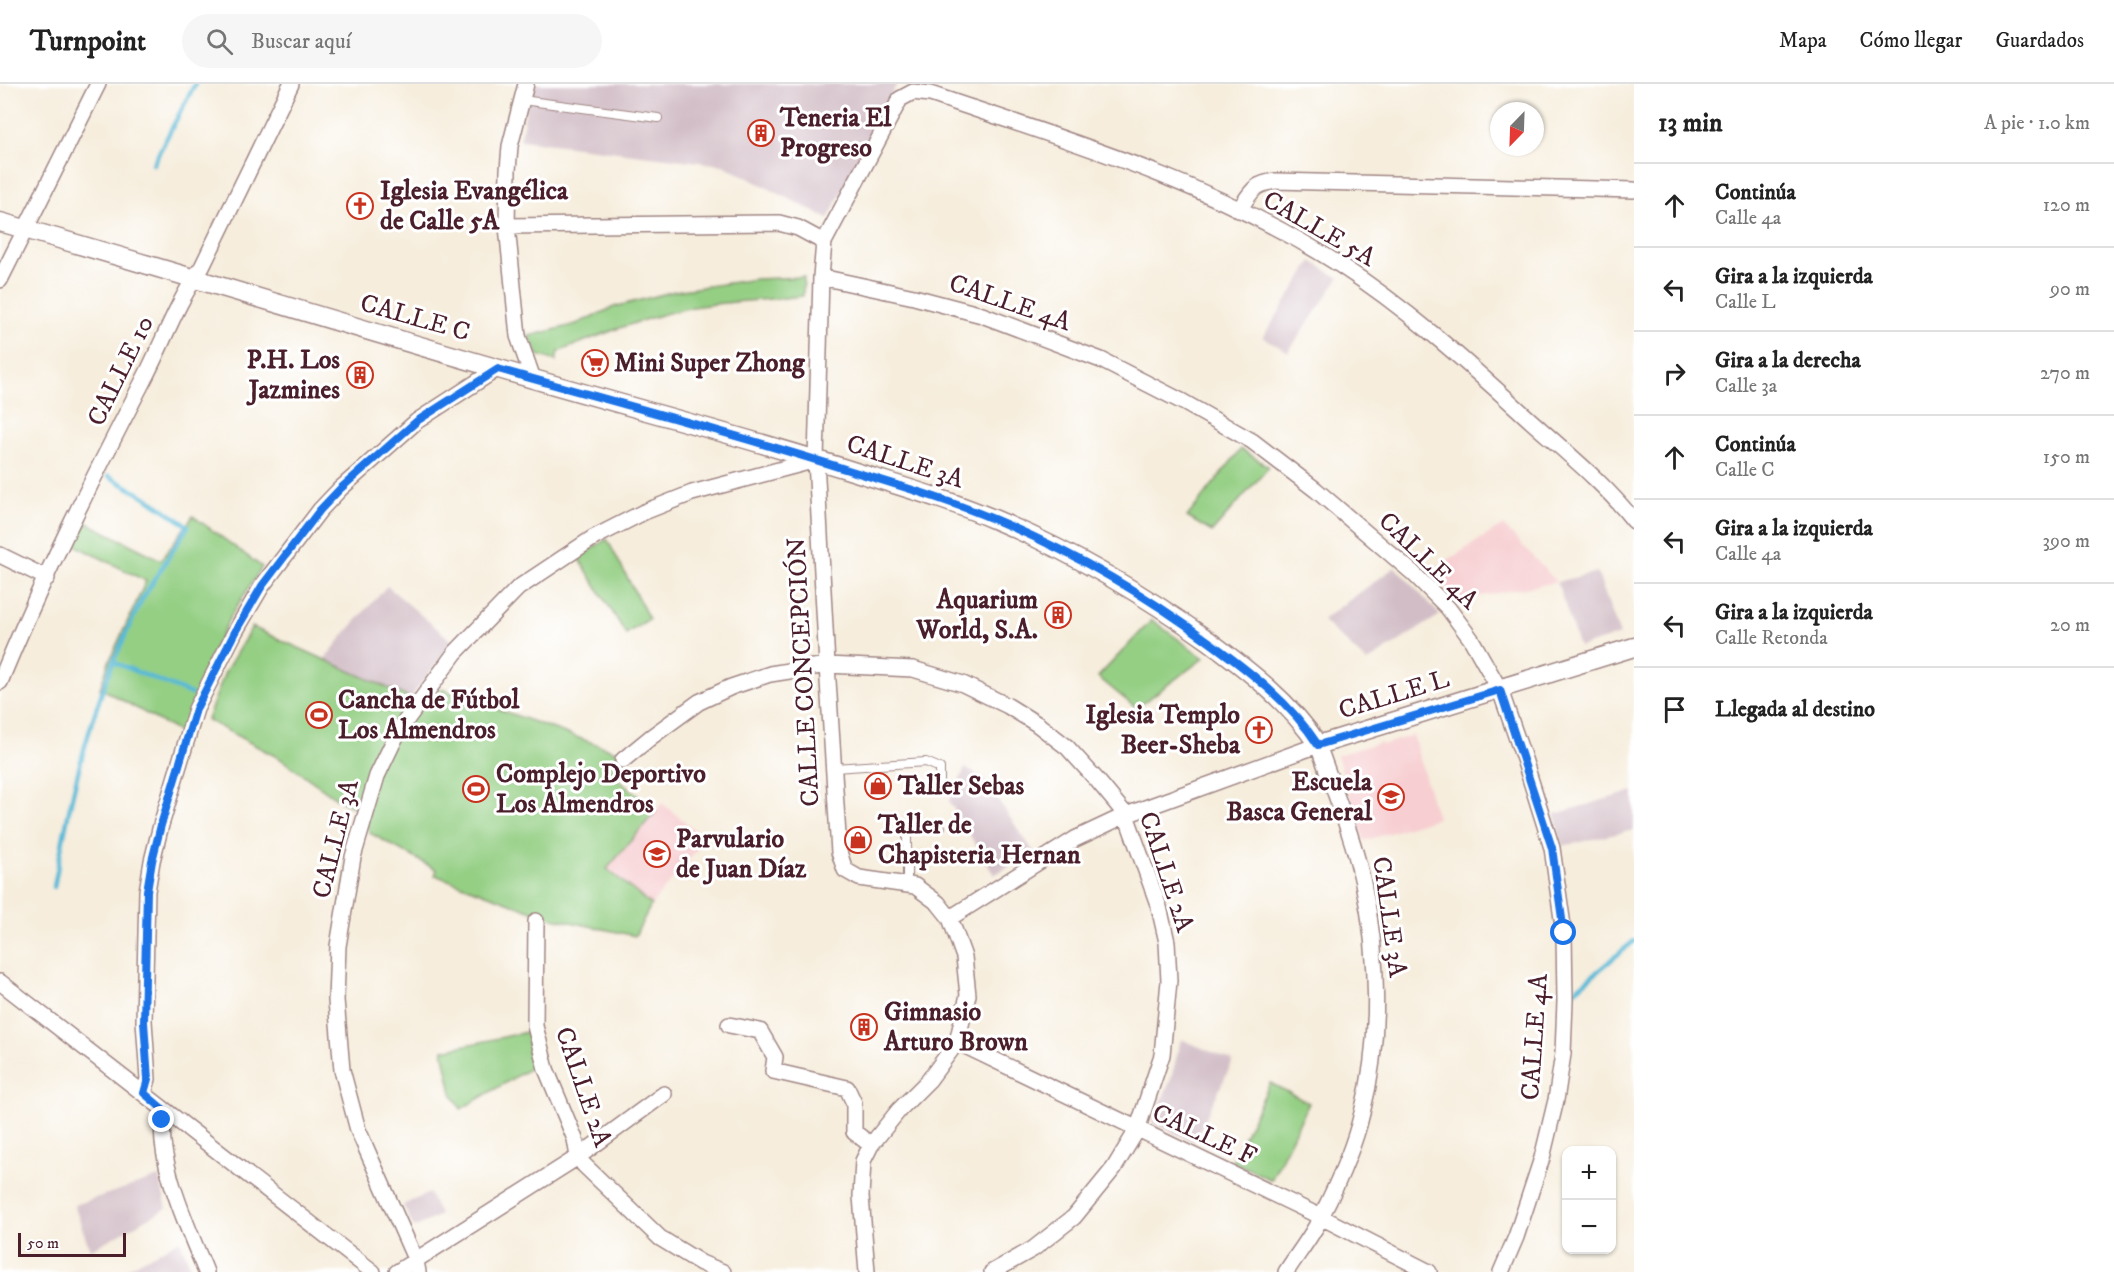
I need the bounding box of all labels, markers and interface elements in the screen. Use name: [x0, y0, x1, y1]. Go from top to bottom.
search box: [182, 14, 602, 68]
text: Turnpoint: [30, 24, 146, 59]
icon: search: [203, 25, 236, 58]
text: Buscar aquí: [251, 28, 351, 55]
text: Mapa: [1779, 28, 1827, 54]
text: Cómo llegar: [1860, 28, 1962, 54]
text: Guardados: [1995, 28, 2084, 54]
place label: Teneria El Progreso: [779, 102, 892, 165]
north arrow: [1490, 102, 1544, 156]
text: 13 min: [1658, 107, 1723, 140]
text: A pie · 1.0 km: [1984, 111, 2090, 136]
building icon: Teneria El Progreso: [746, 118, 776, 148]
place label: Iglesia Evangélica de Calle 5A: [380, 175, 569, 238]
text: Continúa: [1715, 179, 1796, 206]
street label: CALLE 5A: [1257, 184, 1382, 275]
icon: ahead: [1658, 189, 1691, 222]
church icon: Iglesia Evangélica de Calle 5A: [345, 191, 375, 221]
text: 120 m: [2043, 193, 2090, 218]
text: Calle 4a: [1715, 206, 1781, 231]
text: Gira a la izquierda: [1715, 263, 1873, 290]
street label: CALLE 4A: [945, 267, 1076, 339]
icon: left: [1658, 273, 1691, 306]
text: 90 m: [2050, 277, 2090, 302]
street label: CALLE C: [356, 287, 474, 349]
text: Calle L: [1715, 290, 1776, 315]
street label: CALLE 10: [80, 310, 162, 432]
place label: P.H. Los Jazmines: [246, 344, 340, 407]
place label: Mini Super Zhong: [614, 347, 806, 380]
text: Gira a la derecha: [1715, 347, 1861, 374]
supermarket icon: Mini Super Zhong: [580, 348, 610, 378]
icon: right: [1658, 357, 1691, 390]
building icon: P.H. Los Jazmines: [345, 360, 375, 390]
text: 270 m: [2040, 361, 2090, 386]
text: Calle 3a: [1715, 374, 1777, 399]
street label: CALLE 3A: [842, 428, 968, 497]
text: Continúa: [1715, 431, 1796, 458]
icon: ahead: [1658, 441, 1691, 474]
text: 150 m: [2043, 445, 2090, 470]
text: Calle C: [1715, 458, 1775, 483]
street label: CALLE 4A: [1371, 505, 1485, 617]
text: Gira a la izquierda: [1715, 515, 1873, 542]
icon: left: [1658, 525, 1691, 558]
text: 390 m: [2042, 529, 2090, 554]
street label: CALLE CONCEPCIÓN: [779, 536, 828, 808]
text: Calle 4a: [1715, 542, 1781, 567]
place label: Aquarium World, S.A.: [915, 584, 1038, 647]
text: Gira a la izquierda: [1715, 599, 1873, 626]
building icon: Aquarium World, S.A.: [1043, 600, 1073, 630]
icon: left: [1658, 609, 1691, 642]
text: 20 m: [2050, 613, 2090, 638]
text: Calle Retonda: [1715, 626, 1828, 651]
street label: CALLE L: [1335, 662, 1454, 727]
place label: Cancha de Fútbol Los Almendros: [338, 684, 520, 747]
icon: arrive: [1658, 693, 1691, 726]
text: Llegada al destino: [1715, 696, 1875, 723]
place label: Iglesia Templo Beer-Sheba: [1085, 699, 1241, 762]
sports icon: Cancha de Fútbol Los Almendros: [304, 700, 334, 730]
church icon: Iglesia Templo Beer-Sheba: [1244, 715, 1274, 745]
place label: Complejo Deportivo Los Almendros: [496, 758, 706, 821]
place label: Escuela Basca General: [1226, 766, 1373, 829]
place label: Taller Sebas: [897, 770, 1025, 803]
shop icon: Taller Sebas: [863, 771, 893, 801]
sports icon: Complejo Deportivo Los Almendros: [461, 774, 491, 804]
street label: CALLE 3A: [305, 776, 367, 902]
school or university icon: Escuela Basca General: [1376, 782, 1406, 812]
street label: CALLE 2A: [1131, 808, 1201, 937]
place label: Taller de Chapisteria Hernan: [877, 809, 1081, 872]
place label: Parvulario de Juan Díaz: [676, 823, 807, 886]
shop icon: Taller de Chapisteria Hernan: [843, 825, 873, 855]
school or university icon: Parvulario de Juan Díaz: [642, 839, 672, 869]
street label: CALLE 3A: [1364, 855, 1414, 980]
route start: [1550, 919, 1576, 945]
street label: CALLE 4A: [1514, 972, 1556, 1101]
place label: Gimnasio Arturo Brown: [883, 996, 1028, 1059]
building icon: Gimnasio Arturo Brown: [849, 1012, 879, 1042]
street label: CALLE 2A: [547, 1023, 619, 1152]
street label: CALLE F: [1147, 1097, 1261, 1173]
route end: [148, 1106, 174, 1132]
map controls: [1562, 1146, 1616, 1254]
button: +: [1562, 1146, 1616, 1200]
button: −: [1562, 1200, 1616, 1254]
scale bar: [18, 1230, 126, 1258]
text: 50 m: [27, 1233, 59, 1253]

